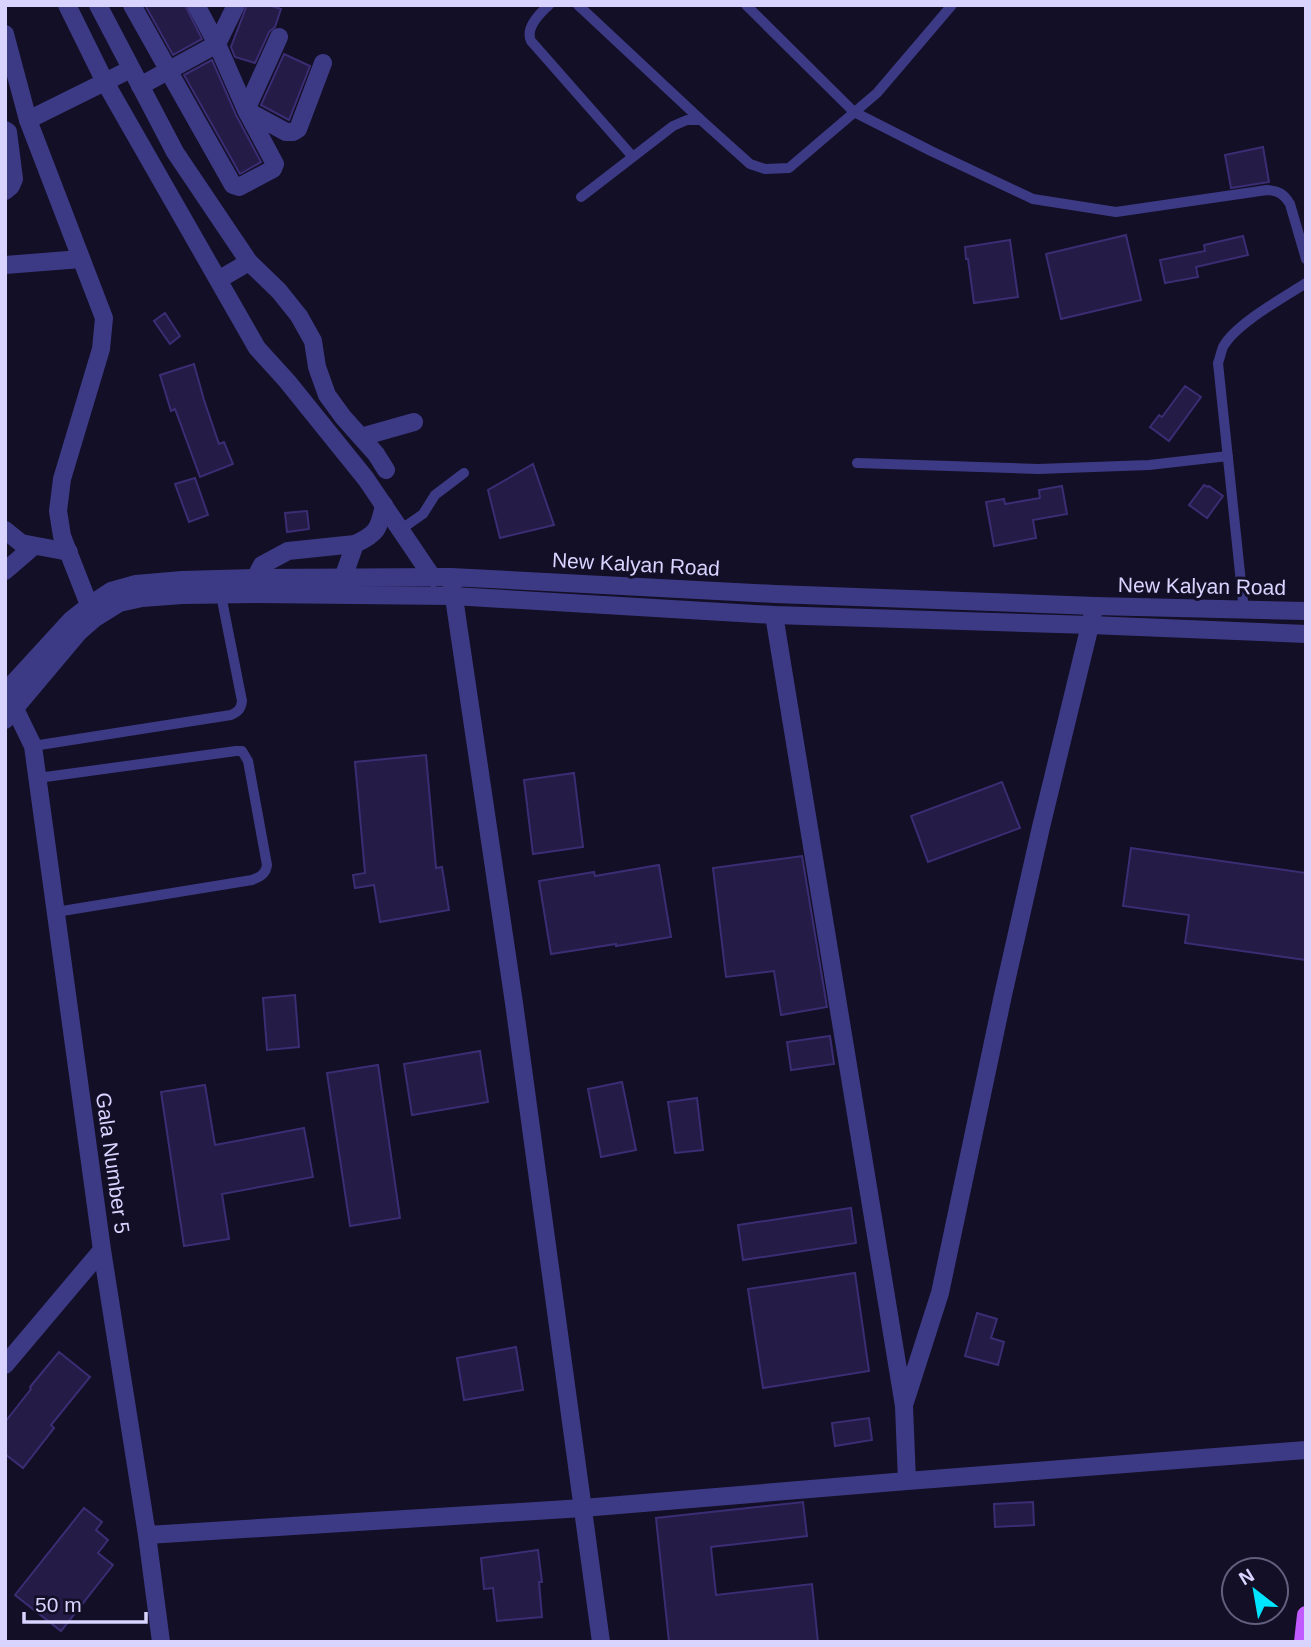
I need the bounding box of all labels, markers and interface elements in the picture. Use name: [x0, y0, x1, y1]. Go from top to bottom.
street label: New Kalyan Road: [551, 548, 721, 580]
street label: New Kalyan Road: [1118, 573, 1286, 599]
street label: Gala Number 5: [92, 1091, 134, 1235]
north arrow: [1220, 1556, 1290, 1626]
text: N: [1235, 1564, 1258, 1589]
scale bar: [24, 1580, 147, 1624]
text: 50 m: [35, 1593, 82, 1616]

